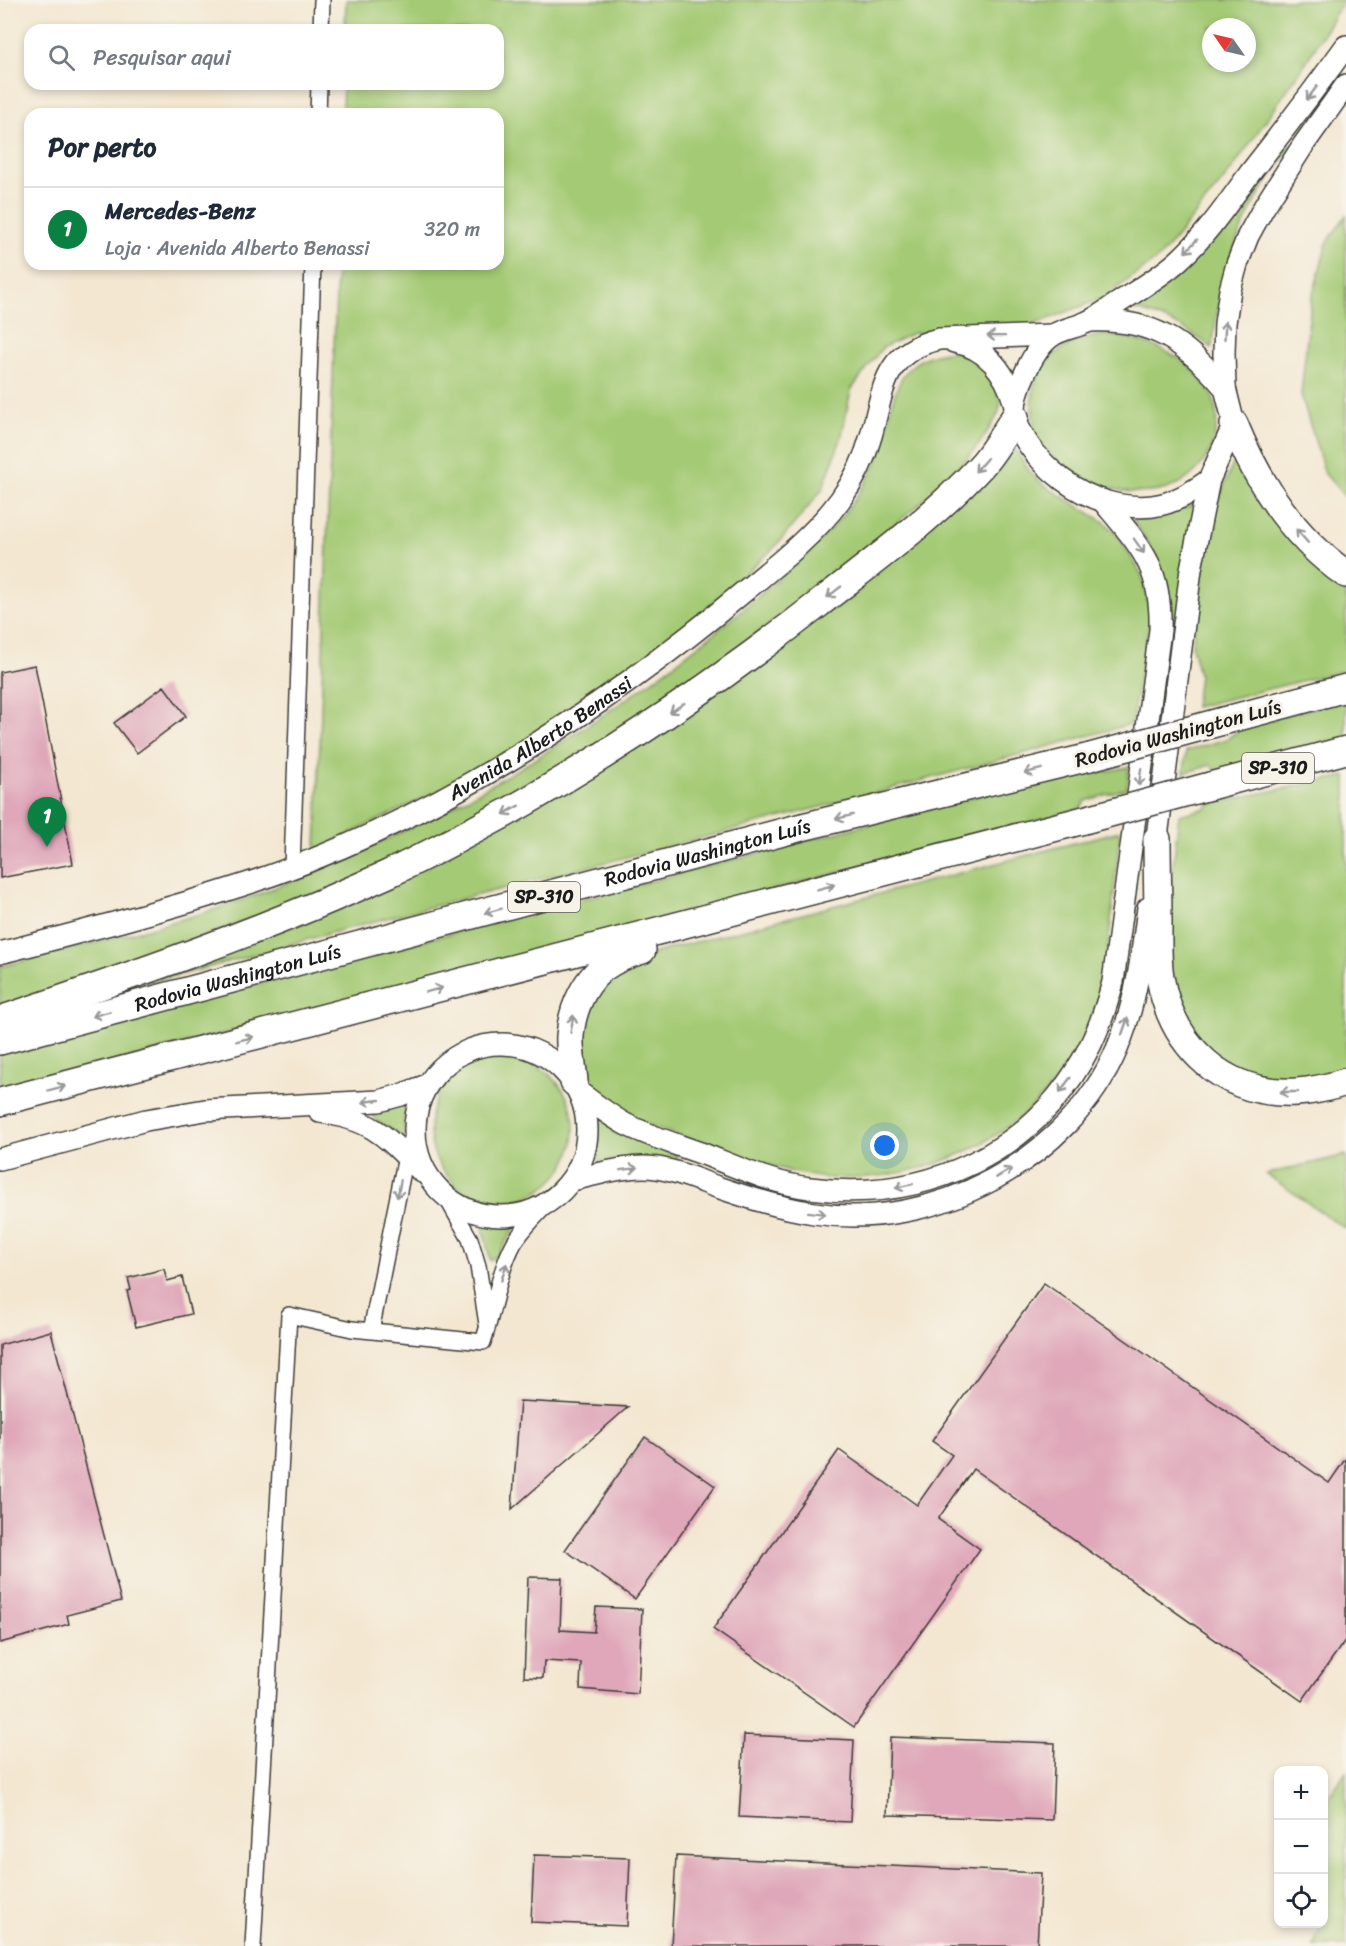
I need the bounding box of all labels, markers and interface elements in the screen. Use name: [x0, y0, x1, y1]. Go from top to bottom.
north arrow: [1202, 18, 1256, 72]
search box: [24, 24, 504, 90]
text: Pesquisar aqui: [93, 38, 231, 77]
icon: search: [45, 41, 78, 74]
one-way arrow: [1305, 85, 1318, 101]
text: Por perto: [48, 124, 156, 170]
text: Mercedes-Benz: [105, 192, 256, 231]
text: 1: [63, 212, 72, 247]
text: 320 m: [424, 212, 480, 247]
text: Loja · Avenida Alberto Benassi: [105, 231, 370, 266]
one-way arrow: [1184, 239, 1198, 254]
one-way arrow: [1220, 320, 1231, 340]
one-way arrow: [986, 331, 1006, 342]
one-way arrow: [974, 457, 988, 472]
one-way arrow: [1295, 528, 1309, 543]
one-way arrow: [1133, 538, 1145, 554]
one-way arrow: [826, 585, 842, 598]
street label: Avenida Alberto Benassi: [441, 666, 641, 811]
street label: Rodovia Washington Luís: [1071, 689, 1286, 778]
one-way arrow: [670, 702, 686, 714]
road number: SP-310: [1242, 753, 1314, 783]
one-way arrow: [1024, 765, 1043, 777]
one-way arrow: [1134, 767, 1145, 786]
pin: 1: [28, 798, 66, 847]
one-way arrow: [503, 804, 520, 816]
street label: Rodovia Washington Luís: [600, 808, 815, 897]
one-way arrow: [834, 812, 853, 824]
one-way arrow: [816, 881, 835, 893]
road number: SP-310: [508, 882, 580, 912]
one-way arrow: [484, 905, 503, 917]
street label: Rodovia Washington Luís: [131, 934, 346, 1022]
one-way arrow: [424, 983, 443, 995]
one-way arrow: [92, 1009, 111, 1020]
one-way arrow: [567, 1014, 578, 1034]
one-way arrow: [1121, 1017, 1132, 1036]
one-way arrow: [236, 1032, 255, 1044]
one-way arrow: [1059, 1076, 1071, 1092]
one-way arrow: [47, 1081, 66, 1093]
one-way arrow: [1279, 1086, 1299, 1098]
one-way arrow: [362, 1096, 382, 1107]
your location: [870, 1131, 899, 1160]
one-way arrow: [619, 1163, 638, 1174]
one-way arrow: [995, 1167, 1012, 1179]
one-way arrow: [393, 1179, 404, 1199]
one-way arrow: [895, 1180, 914, 1192]
one-way arrow: [807, 1208, 826, 1219]
one-way arrow: [499, 1263, 510, 1282]
map controls: [1274, 1766, 1328, 1928]
button: +: [1274, 1766, 1328, 1820]
button: −: [1274, 1820, 1328, 1874]
button: locate: [1274, 1874, 1328, 1928]

